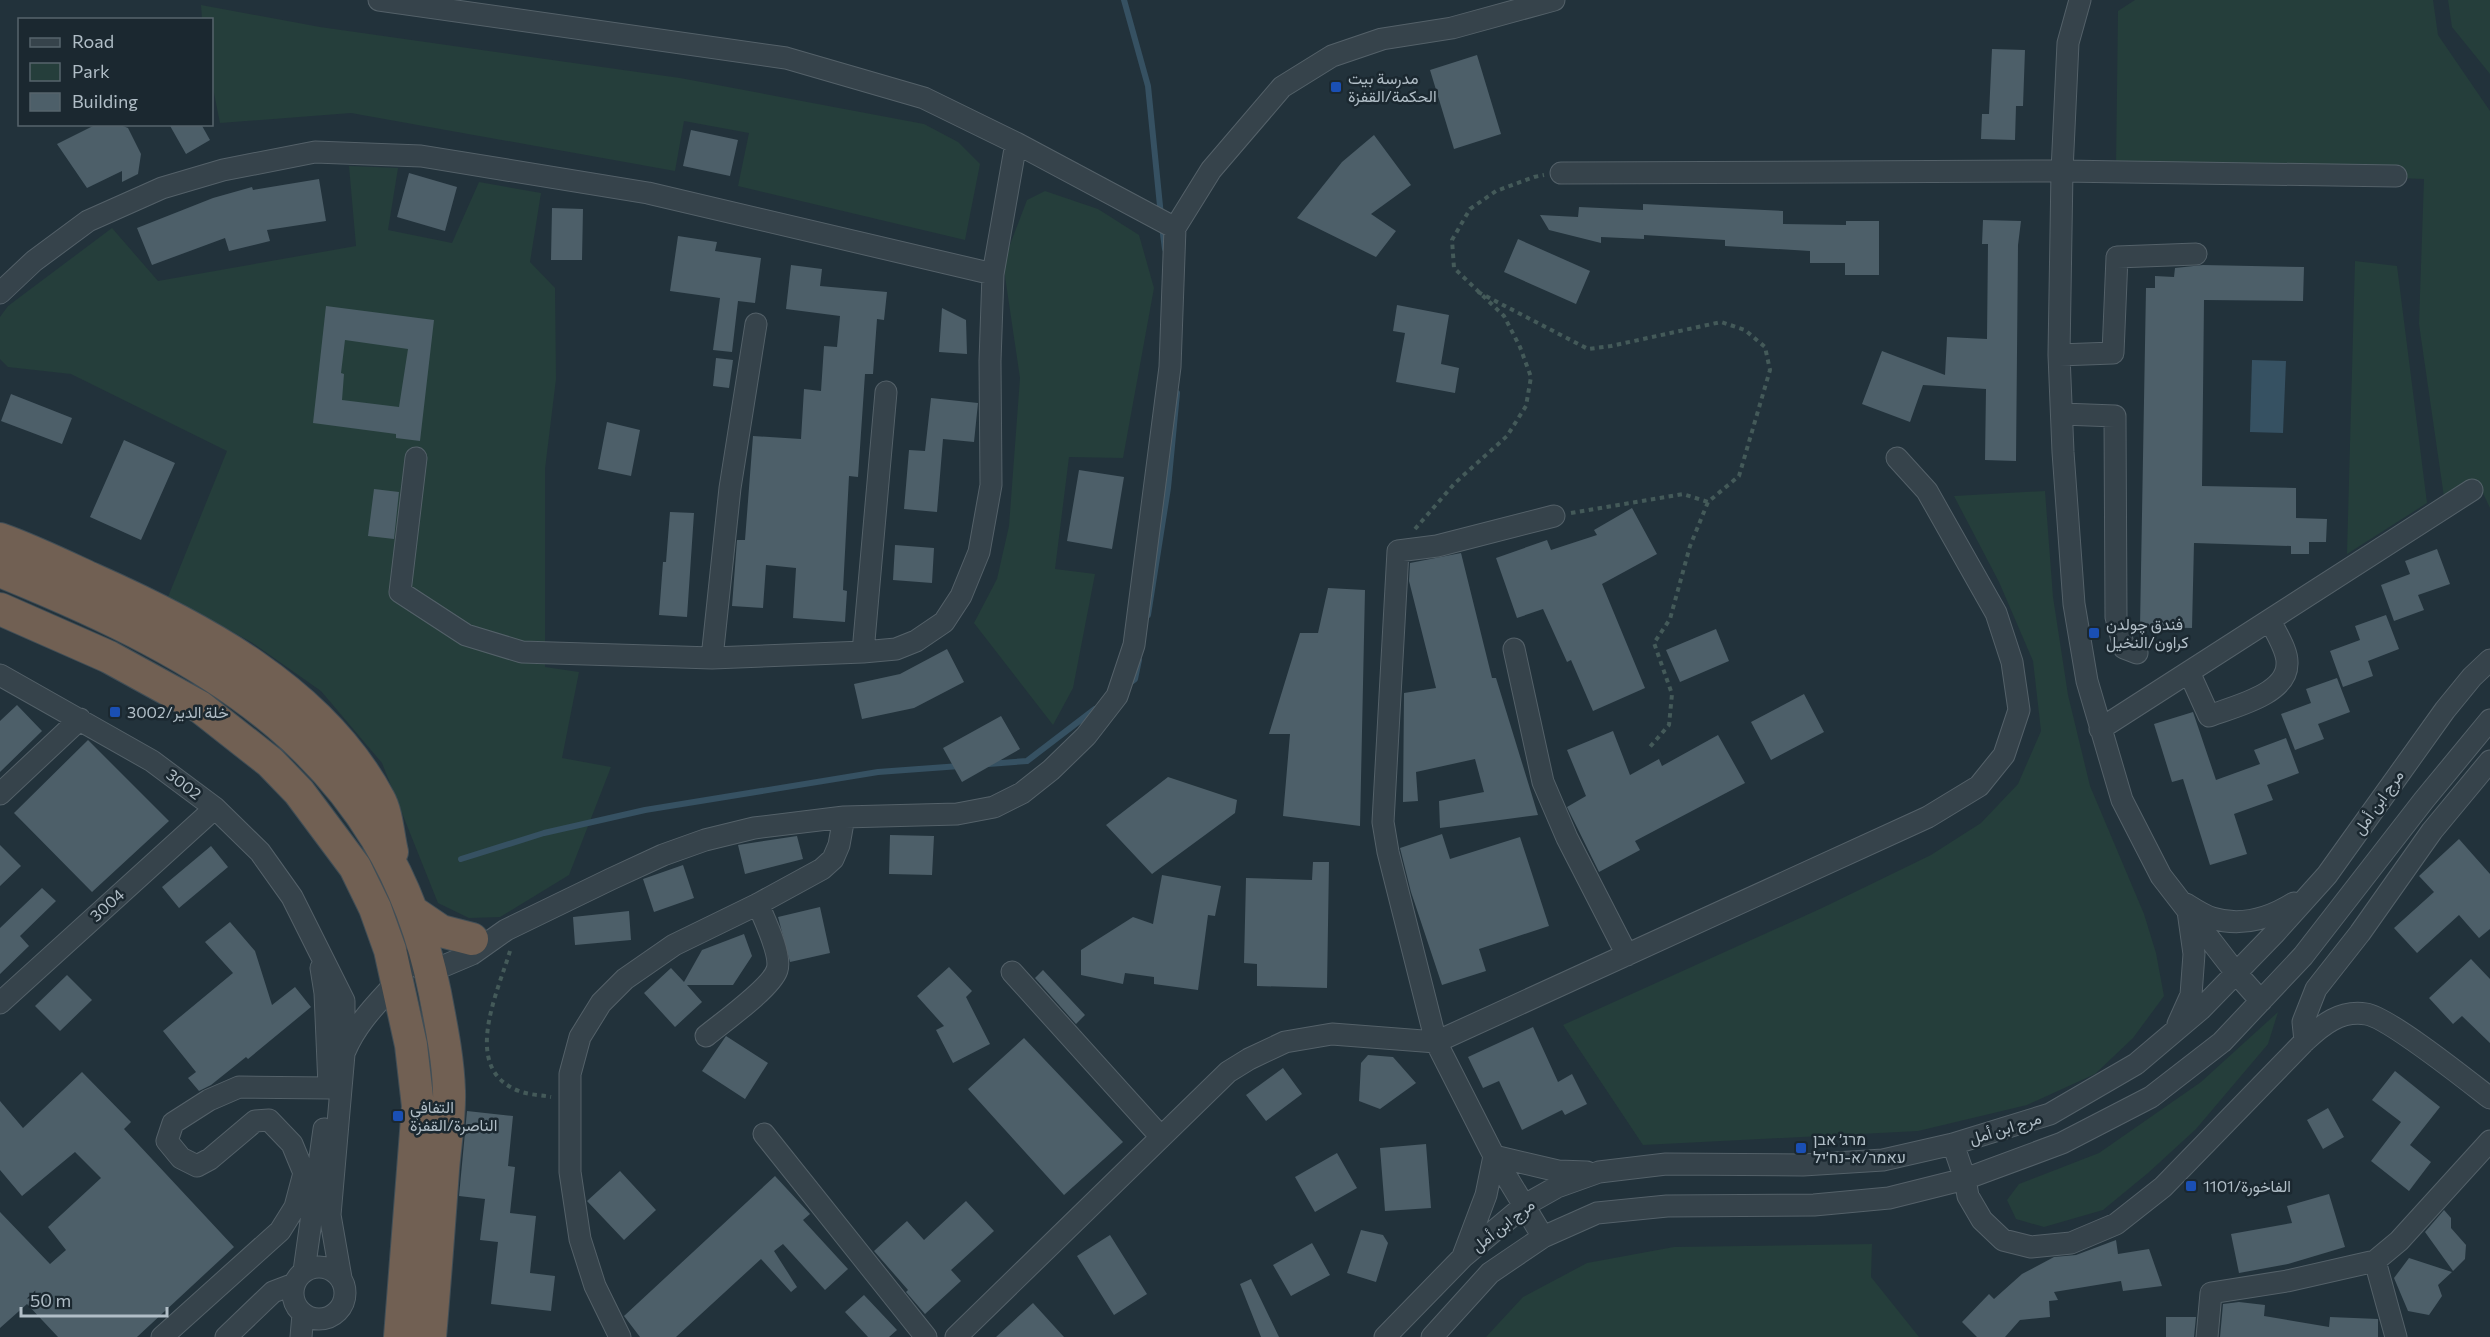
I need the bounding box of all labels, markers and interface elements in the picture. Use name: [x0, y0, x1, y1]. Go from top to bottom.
legend: [18, 18, 213, 126]
text: Road: [72, 30, 114, 52]
text: Park: [72, 60, 110, 82]
place label: مدرسة بيت الحكمة/القفزة: [1348, 68, 1437, 107]
marker: مدرسة بيت الحكمة/القفزة: [1329, 80, 1343, 94]
text: Building: [72, 90, 138, 112]
place label: فندق چولدن كراون/النخيل: [2106, 614, 2189, 653]
marker: فندق چولدن كراون/النخيل: [2087, 626, 2101, 640]
place label: خلة الدير/3002: [127, 702, 229, 723]
marker: خلة الدير/3002: [108, 705, 122, 719]
street label: 3002: [163, 764, 206, 803]
street label: مرج ابن أمل: [2348, 766, 2409, 839]
street label: 3004: [86, 884, 128, 925]
place label: التفافي الناصرة/القفزة: [410, 1097, 497, 1136]
street label: مرج ابن أمل: [1966, 1108, 2044, 1150]
marker: التفافي الناصرة/القفزة: [391, 1109, 405, 1123]
place label: מרג׳ אבן עאמר/א-נח׳יל: [1813, 1129, 1906, 1166]
marker: מרג׳ אבן עאמר/א-נח׳יל: [1794, 1141, 1808, 1155]
place label: الفاخورة/1101: [2203, 1176, 2291, 1197]
marker: الفاخورة/1101: [2184, 1179, 2198, 1193]
street label: مرج ابن أمل: [1467, 1194, 1540, 1257]
scale bar: [21, 1280, 166, 1318]
text: 50 m: [30, 1289, 71, 1311]

